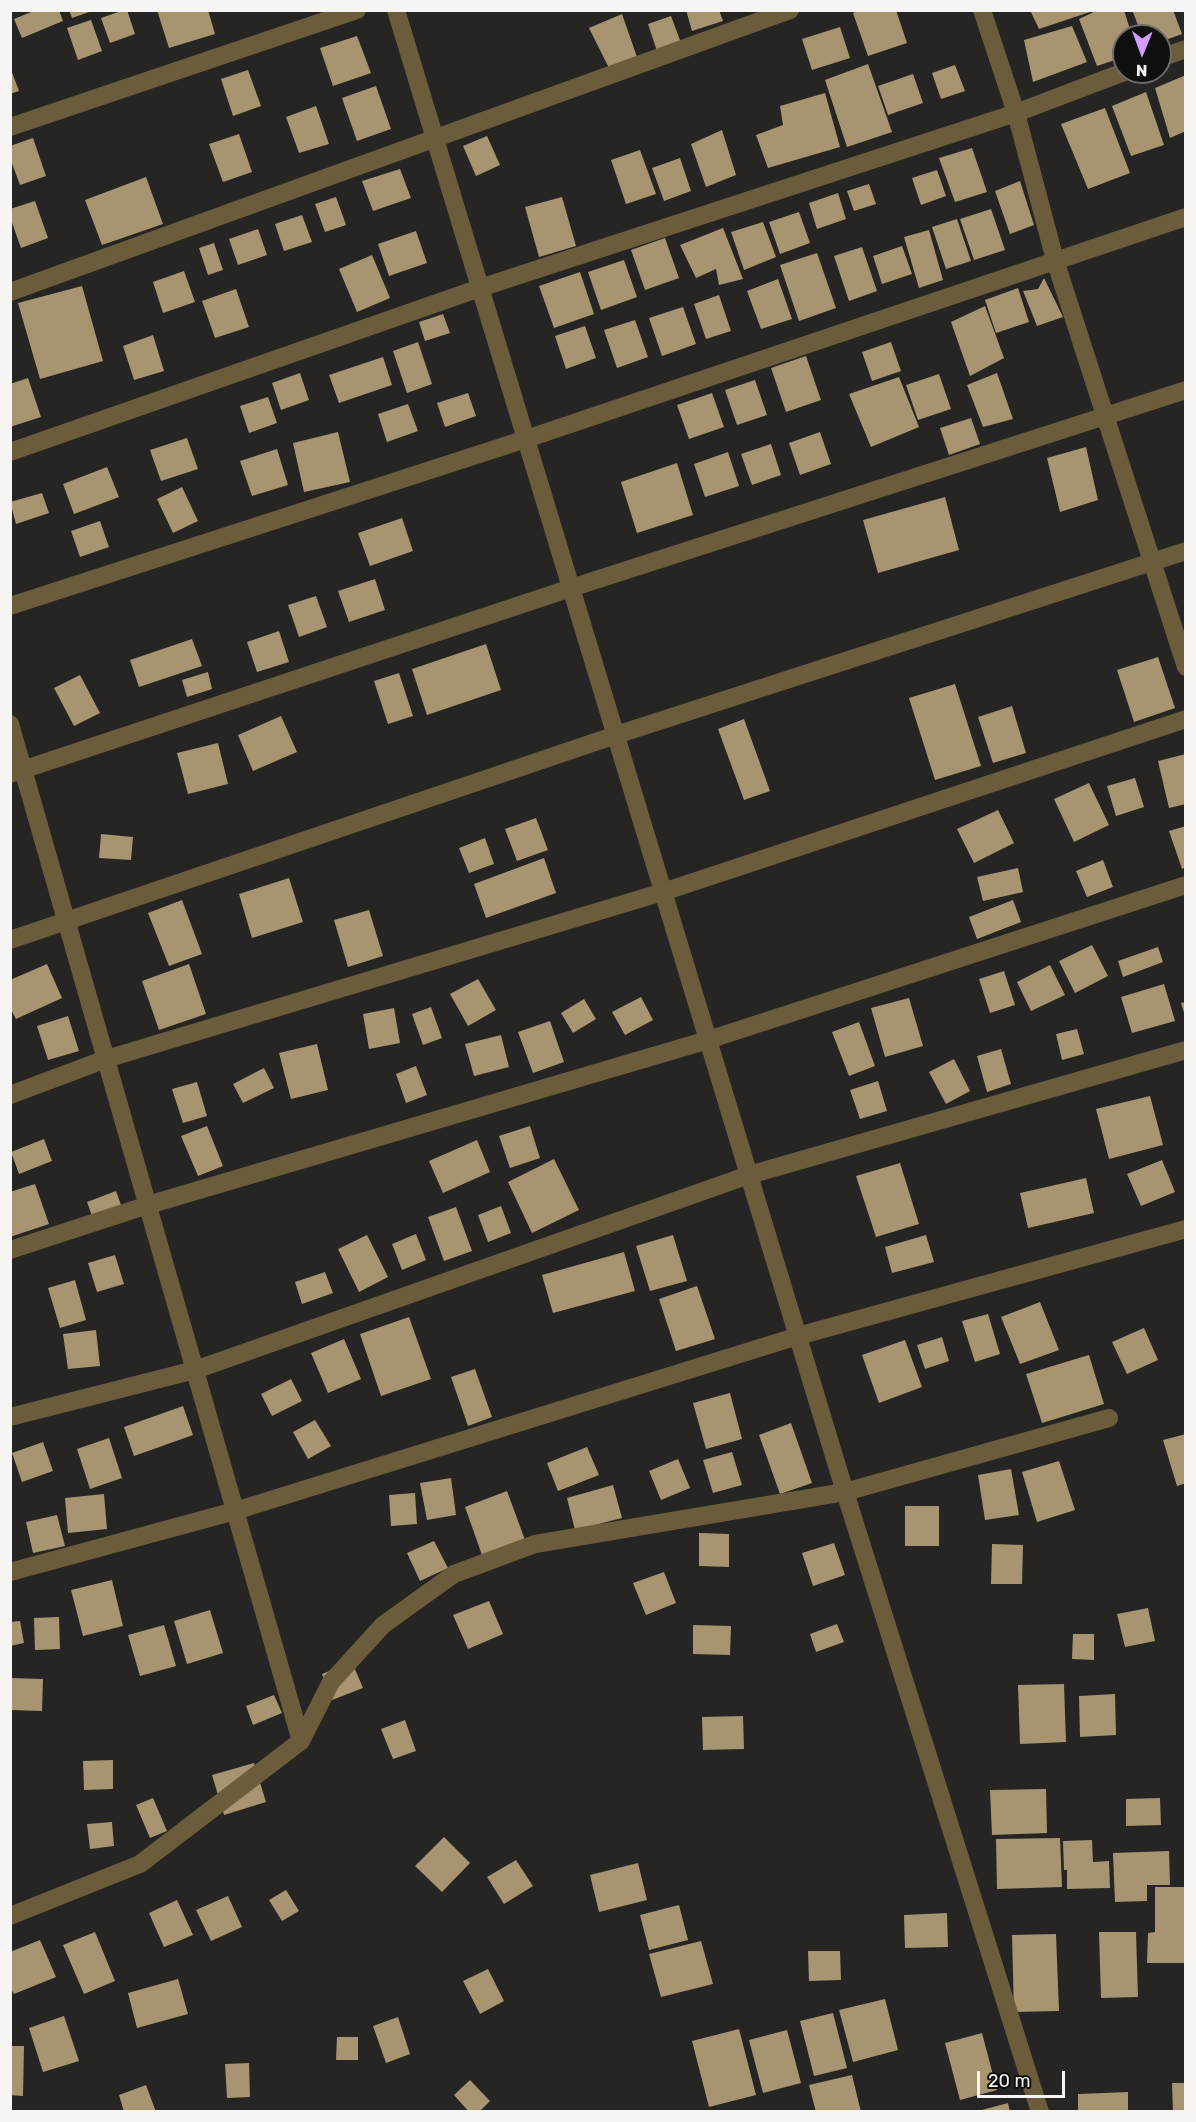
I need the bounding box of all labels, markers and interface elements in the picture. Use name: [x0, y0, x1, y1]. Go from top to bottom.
north arrow: [1112, 24, 1172, 84]
text: N: [1136, 61, 1148, 80]
scale bar: [980, 2059, 1068, 2097]
text: 20 m: [988, 2070, 1030, 2092]

